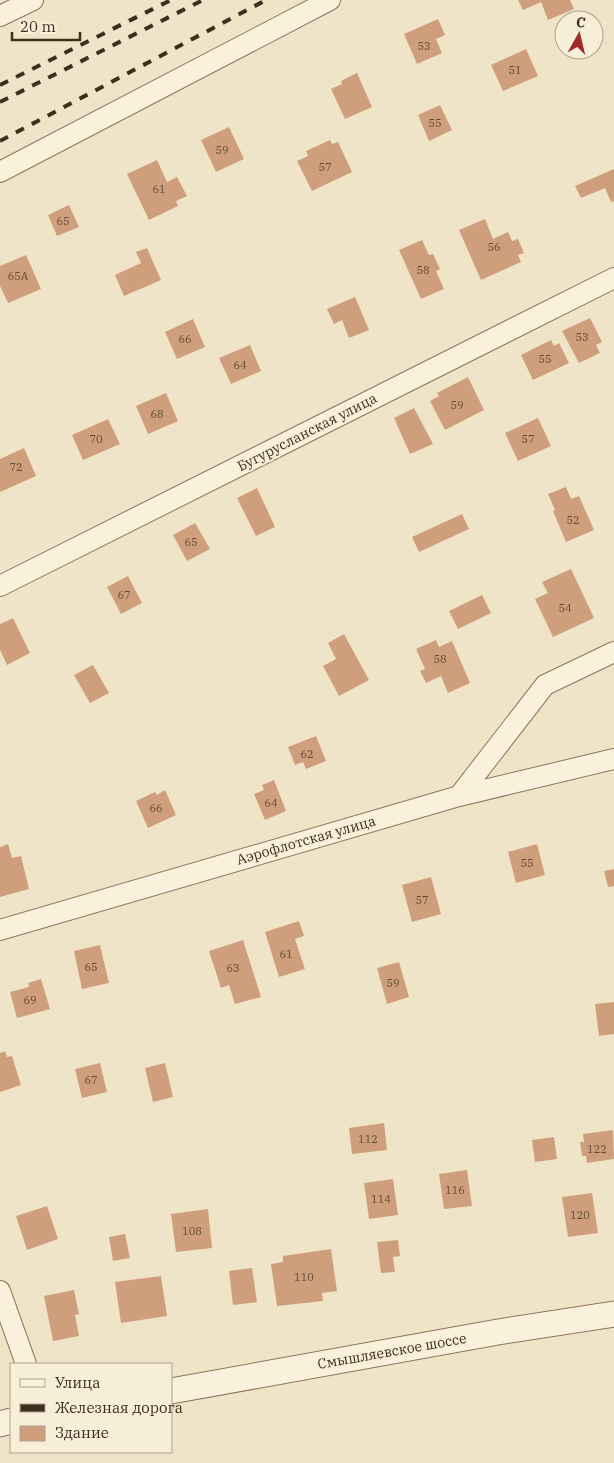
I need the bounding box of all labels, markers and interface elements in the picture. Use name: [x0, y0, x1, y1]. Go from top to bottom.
scale bar: [12, 10, 80, 42]
north arrow: [554, 10, 604, 60]
text: С: [575, 13, 587, 32]
text: 20 m: [20, 17, 56, 36]
house number: 53: [417, 39, 431, 53]
house number: 51: [508, 63, 522, 77]
house number: 55: [428, 116, 442, 130]
house number: 59: [215, 143, 229, 157]
house number: 57: [318, 160, 332, 174]
house number: 61: [152, 182, 166, 196]
house number: 65: [56, 214, 70, 228]
house number: 56: [487, 240, 501, 254]
house number: 58: [416, 263, 430, 277]
house number: 65А: [8, 269, 29, 283]
house number: 53: [575, 330, 589, 344]
house number: 66: [178, 332, 192, 346]
house number: 55: [538, 352, 552, 366]
house number: 64: [233, 358, 247, 372]
street label: Бугурусланская улица: [234, 389, 380, 475]
house number: 59: [450, 398, 464, 412]
house number: 68: [150, 407, 164, 421]
house number: 70: [89, 432, 103, 446]
house number: 57: [521, 432, 535, 446]
house number: 72: [9, 460, 23, 474]
house number: 52: [566, 513, 580, 527]
house number: 65: [184, 535, 198, 549]
house number: 67: [117, 588, 131, 602]
house number: 54: [558, 601, 572, 615]
house number: 58: [433, 652, 447, 666]
house number: 62: [300, 747, 314, 761]
house number: 64: [264, 796, 278, 810]
house number: 66: [149, 801, 163, 815]
street label: Аэрофлотская улица: [234, 811, 378, 868]
house number: 55: [520, 856, 534, 870]
house number: 57: [415, 893, 429, 907]
house number: 61: [279, 947, 293, 961]
house number: 65: [84, 960, 98, 974]
house number: 63: [226, 961, 240, 975]
house number: 59: [386, 976, 400, 990]
house number: 69: [23, 993, 37, 1007]
house number: 67: [84, 1073, 98, 1087]
house number: 112: [358, 1132, 378, 1146]
house number: 122: [587, 1142, 607, 1156]
house number: 116: [445, 1183, 465, 1197]
house number: 114: [371, 1192, 391, 1206]
house number: 120: [570, 1208, 590, 1222]
house number: 108: [182, 1224, 202, 1238]
house number: 110: [294, 1270, 314, 1284]
street label: Смышляевское шоссе: [316, 1329, 468, 1373]
legend: [10, 1363, 172, 1453]
text: Улица: [55, 1373, 100, 1392]
text: Железная дорога: [55, 1398, 183, 1417]
text: Здание: [55, 1423, 109, 1442]

